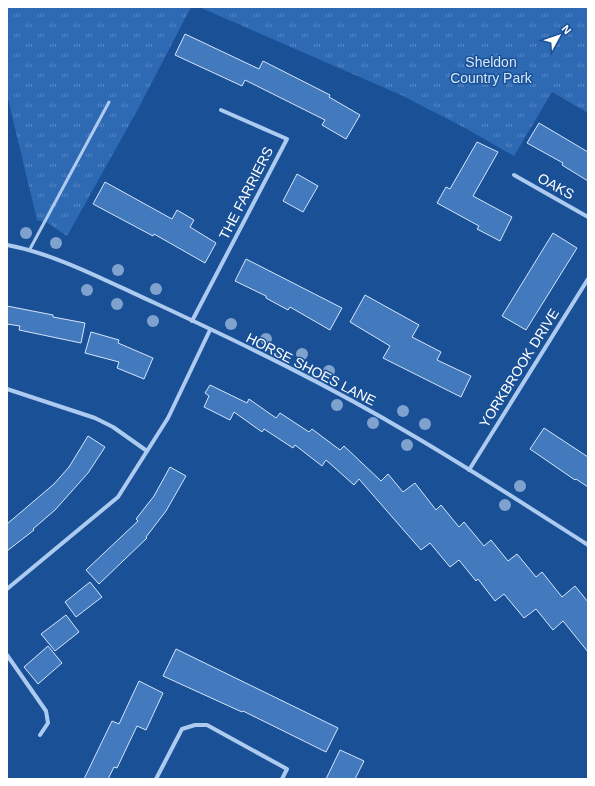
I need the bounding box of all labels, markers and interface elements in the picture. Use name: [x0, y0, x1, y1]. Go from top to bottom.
north arrow: [539, 16, 579, 56]
text: N: [560, 23, 574, 37]
park label: Sheldon Country Park: [450, 54, 533, 86]
street label: THE FARRIERS: [216, 144, 276, 242]
street label: OAKS: [535, 170, 577, 202]
street label: YORKBROOK DRIVE: [476, 306, 562, 430]
street label: HORSE SHOES LANE: [244, 329, 378, 409]

